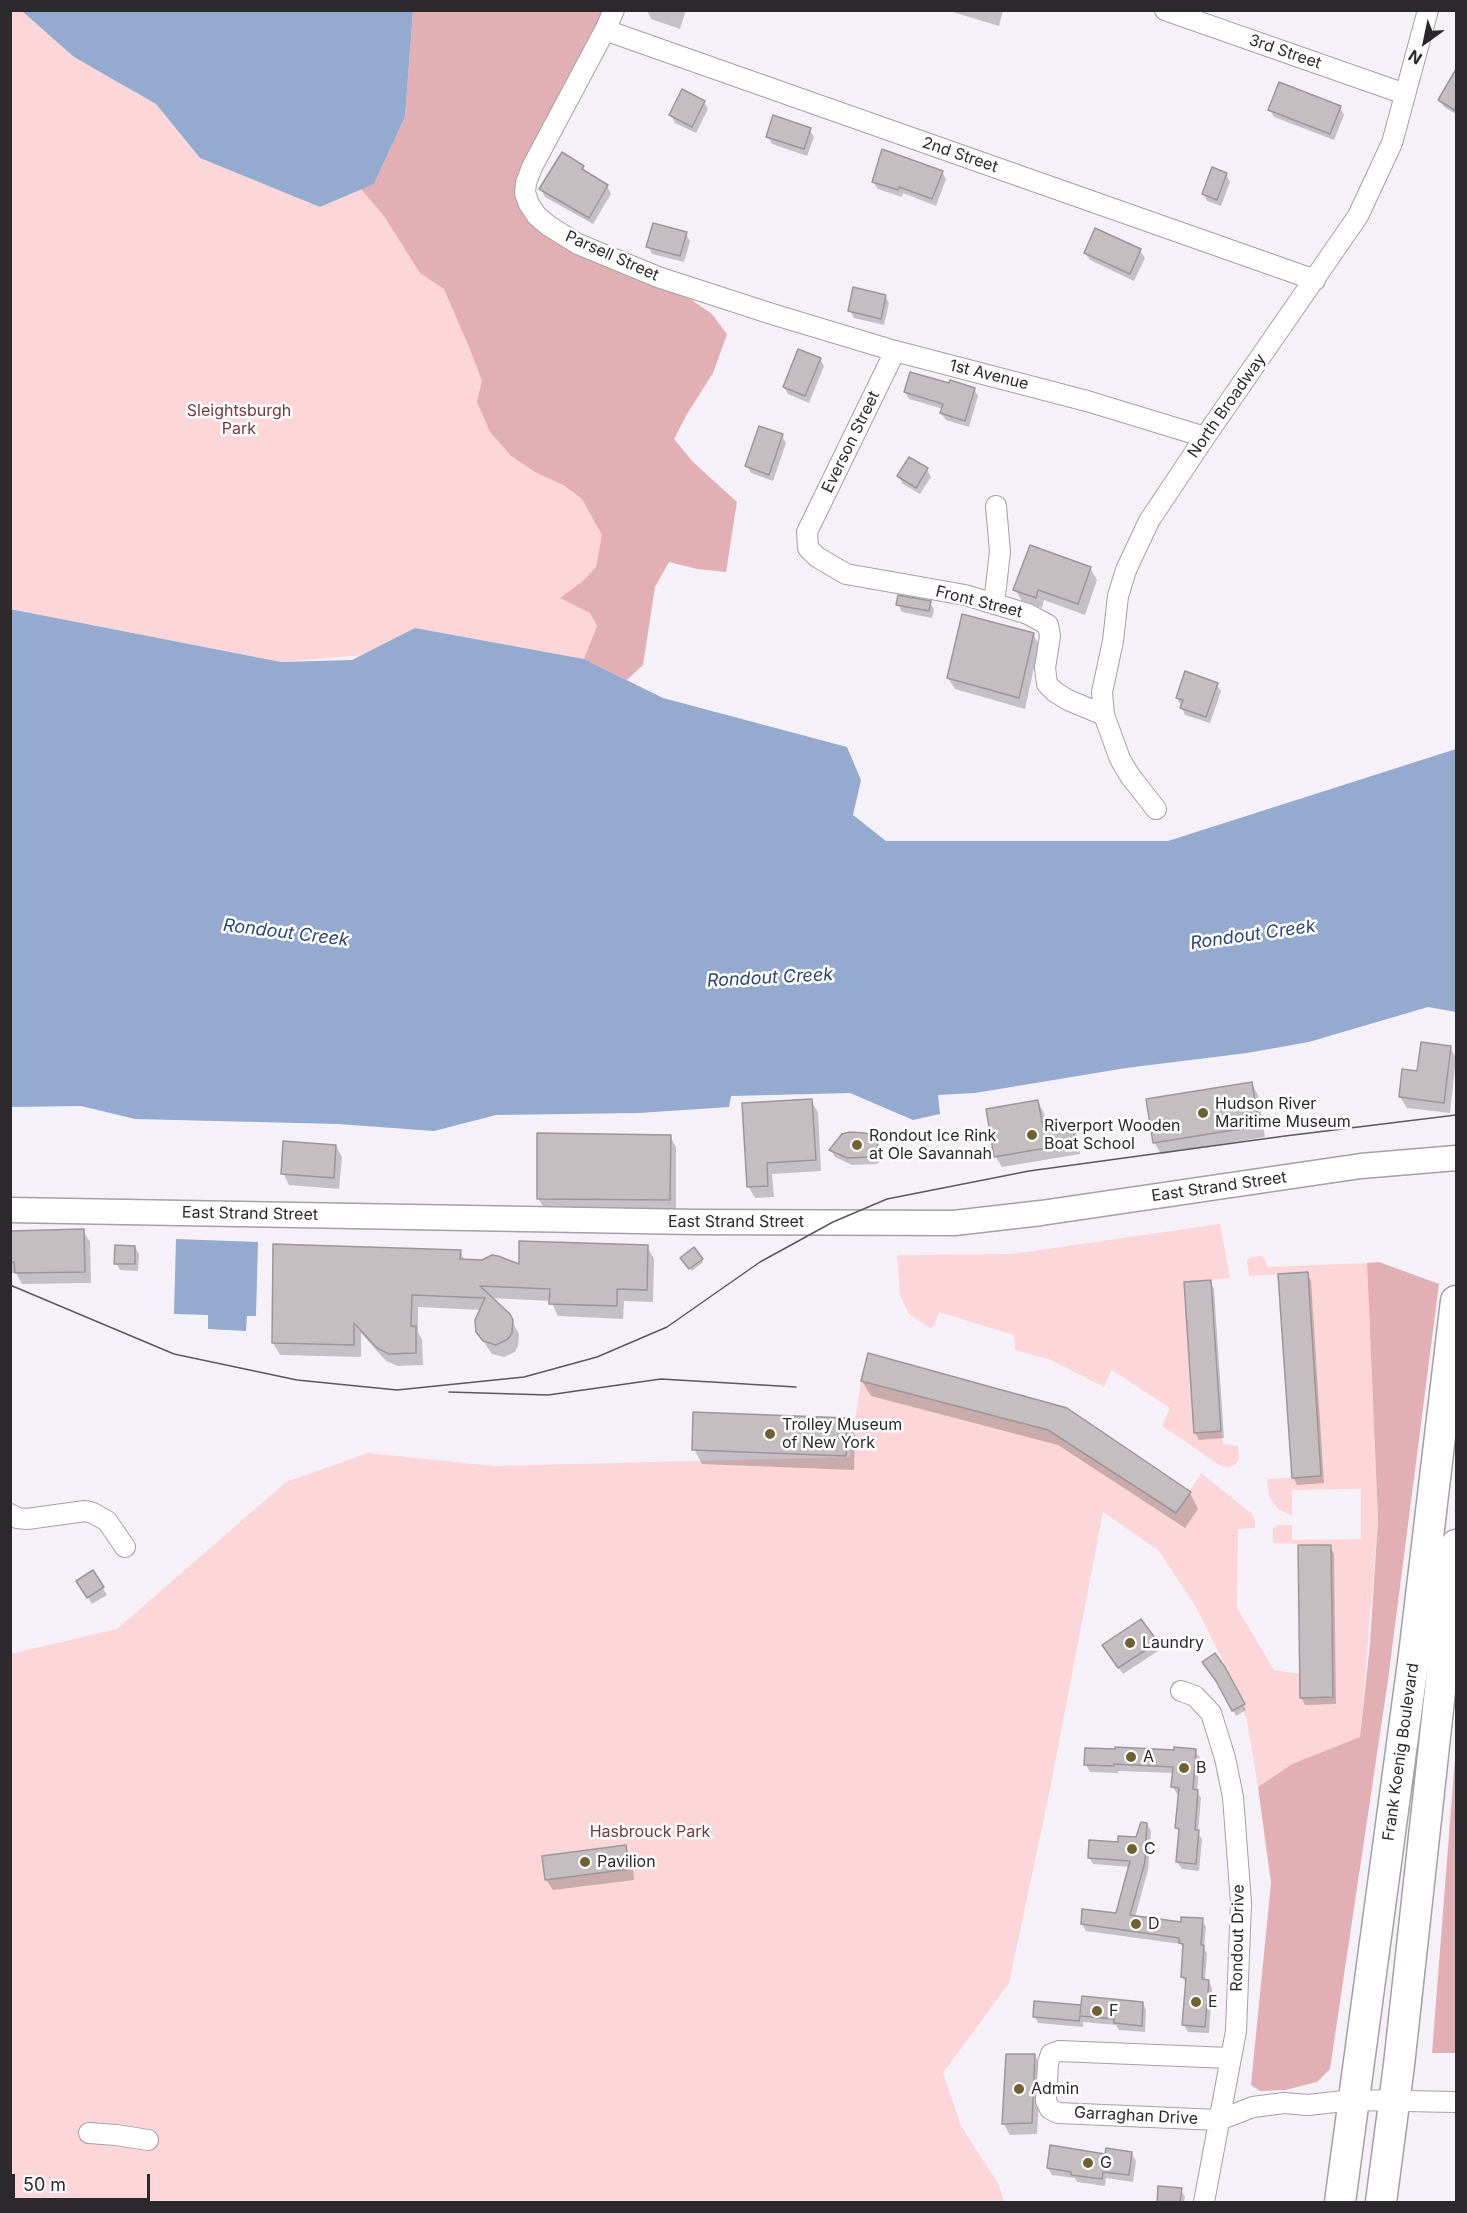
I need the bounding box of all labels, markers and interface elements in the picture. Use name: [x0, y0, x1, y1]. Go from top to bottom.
north arrow: [1395, 12, 1455, 72]
street label: 3rd Street: [1246, 31, 1324, 73]
text: N: [1405, 45, 1426, 69]
street label: 2nd Street: [920, 133, 1000, 177]
street label: Parsell Street: [562, 227, 662, 285]
street label: North Broadway: [1184, 350, 1270, 462]
street label: 1st Avenue: [947, 356, 1031, 394]
street label: Everson Street: [818, 388, 884, 496]
park label: Sleightsburgh Park: [187, 401, 291, 439]
street label: Front Street: [934, 582, 1024, 622]
water label: Rondout Creek: [222, 915, 350, 951]
water label: Rondout Creek: [1189, 916, 1317, 954]
water label: Rondout Creek: [706, 964, 834, 992]
place label: Hudson River Maritime Museum: [1215, 1094, 1351, 1132]
marker: Hudson River Maritime Museum: [1196, 1106, 1210, 1120]
place label: Riverport Wooden Boat School: [1044, 1116, 1181, 1154]
place label: Rondout Ice Rink at Ole Savannah: [869, 1126, 996, 1164]
marker: Riverport Wooden Boat School: [1025, 1128, 1039, 1142]
marker: Rondout Ice Rink at Ole Savannah: [850, 1138, 864, 1152]
street label: East Strand Street: [1150, 1168, 1288, 1206]
street label: East Strand Street: [182, 1203, 318, 1225]
street label: East Strand Street: [668, 1212, 804, 1232]
place label: Trolley Museum of New York: [782, 1415, 902, 1453]
marker: Trolley Museum of New York: [763, 1427, 777, 1441]
place label: Laundry: [1142, 1633, 1204, 1653]
marker: Laundry: [1123, 1636, 1137, 1650]
street label: Frank Koenig Boulevard: [1379, 1662, 1423, 1842]
place label: A: [1143, 1747, 1154, 1767]
marker: A: [1124, 1750, 1138, 1764]
place label: B: [1196, 1758, 1206, 1778]
marker: B: [1177, 1761, 1191, 1775]
park label: Hasbrouck Park: [590, 1822, 710, 1842]
place label: C: [1144, 1839, 1156, 1859]
marker: C: [1125, 1842, 1139, 1856]
place label: Pavilion: [597, 1852, 656, 1872]
marker: Pavilion: [578, 1855, 592, 1869]
street label: Rondout Drive: [1227, 1884, 1249, 1992]
place label: D: [1148, 1914, 1160, 1934]
marker: D: [1129, 1917, 1143, 1931]
place label: E: [1208, 1992, 1218, 2012]
marker: E: [1189, 1995, 1203, 2009]
place label: F: [1109, 2001, 1118, 2021]
marker: F: [1090, 2004, 1104, 2018]
place label: Admin: [1031, 2079, 1079, 2099]
marker: Admin: [1012, 2082, 1026, 2096]
street label: Garraghan Drive: [1074, 2103, 1198, 2129]
place label: G: [1100, 2153, 1112, 2173]
marker: G: [1081, 2156, 1095, 2170]
scale bar: [15, 2162, 153, 2200]
text: 50 m: [23, 2174, 66, 2195]

